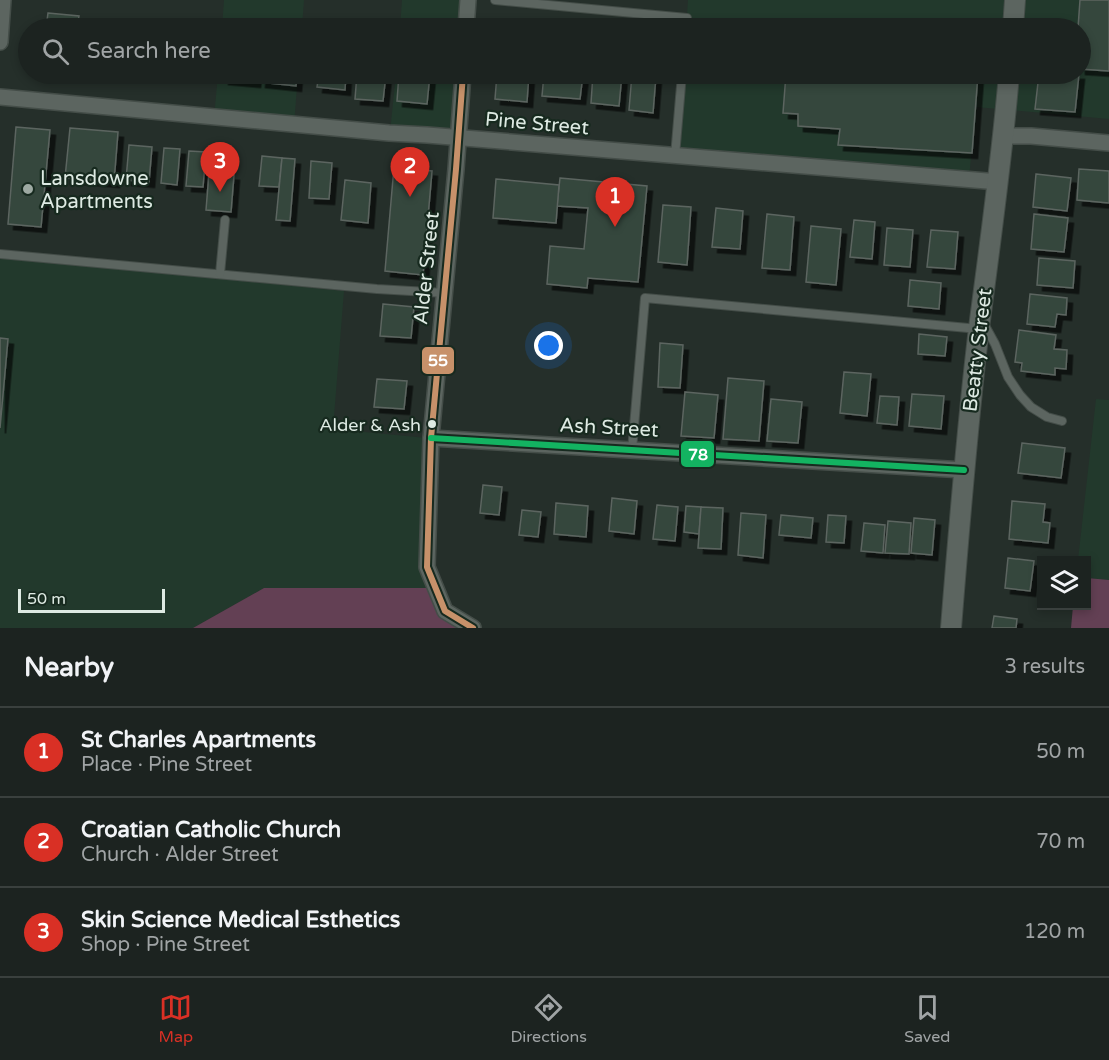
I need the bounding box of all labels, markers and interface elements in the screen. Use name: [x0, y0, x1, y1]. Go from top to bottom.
search box: [18, 18, 1091, 84]
icon: search: [39, 35, 72, 68]
text: Search here: [87, 38, 211, 64]
street label: Pine Street: [484, 108, 590, 141]
pin: 3: [200, 142, 240, 192]
pin: 2: [390, 148, 430, 197]
place label: Lansdowne Apartments: [40, 167, 153, 214]
pin: 1: [596, 178, 634, 227]
marker: Lansdowne Apartments: [21, 182, 35, 196]
street label: Alder Street: [409, 210, 445, 326]
street label: Beatty Street: [959, 287, 998, 413]
your location: [534, 331, 563, 360]
line badge: 55: [421, 346, 455, 375]
text: 55: [428, 351, 448, 371]
street label: Ash Street: [559, 413, 659, 443]
place label: Alder & Ash: [319, 414, 421, 436]
marker: Alder & Ash: [426, 418, 438, 430]
line badge: 78: [680, 440, 715, 468]
text: 78: [688, 445, 708, 465]
map controls: [1037, 556, 1091, 610]
button: layers: [1037, 556, 1091, 610]
scale bar: [18, 586, 165, 614]
text: 50 m: [27, 589, 66, 609]
text: Nearby: [24, 652, 114, 683]
text: 3 results: [1005, 655, 1085, 679]
text: St Charles Apartments: [81, 727, 316, 753]
text: 1: [37, 740, 50, 764]
text: 50 m: [1036, 740, 1085, 764]
text: Place · Pine Street: [81, 753, 252, 777]
text: Croatian Catholic Church: [81, 817, 341, 843]
text: 2: [37, 830, 50, 854]
text: 70 m: [1036, 830, 1085, 854]
text: Church · Alder Street: [81, 843, 279, 867]
text: Skin Science Medical Esthetics: [81, 907, 400, 933]
text: 3: [37, 920, 50, 944]
text: 120 m: [1024, 920, 1085, 944]
text: Shop · Pine Street: [81, 933, 250, 957]
tab: Map: [159, 991, 193, 1047]
tab: Directions: [510, 991, 587, 1047]
tab: Saved: [904, 991, 950, 1047]

